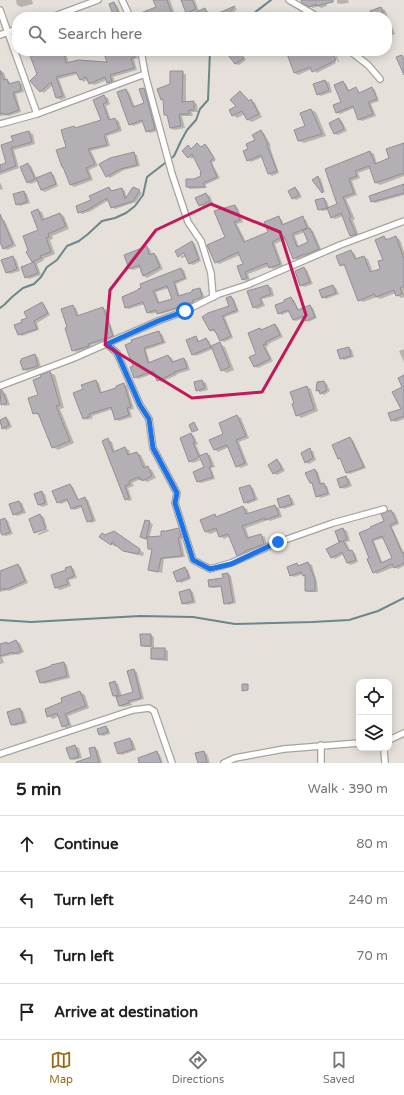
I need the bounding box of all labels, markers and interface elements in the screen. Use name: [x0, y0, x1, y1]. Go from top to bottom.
search box: [12, 12, 392, 56]
icon: search: [26, 23, 48, 45]
text: Search here: [58, 25, 142, 43]
route start: [176, 302, 194, 320]
route end: [269, 533, 287, 551]
map controls: [356, 679, 392, 751]
button: locate: [356, 679, 392, 715]
button: layers: [356, 715, 392, 751]
text: 5 min: [16, 779, 61, 800]
text: Walk · 390 m: [308, 781, 388, 797]
icon: ahead: [16, 833, 38, 855]
text: Continue: [54, 835, 118, 853]
text: 80 m: [356, 836, 388, 852]
icon: left: [16, 889, 38, 911]
text: Turn left: [54, 891, 114, 909]
text: 240 m: [348, 892, 388, 908]
icon: left: [16, 945, 38, 967]
text: Turn left: [54, 947, 114, 965]
text: 70 m: [356, 948, 388, 964]
icon: arrive: [16, 1001, 38, 1023]
text: Arrive at destination: [54, 1003, 198, 1021]
tab: Map: [49, 1049, 73, 1086]
tab: Directions: [172, 1049, 224, 1086]
tab: Saved: [323, 1049, 355, 1086]

